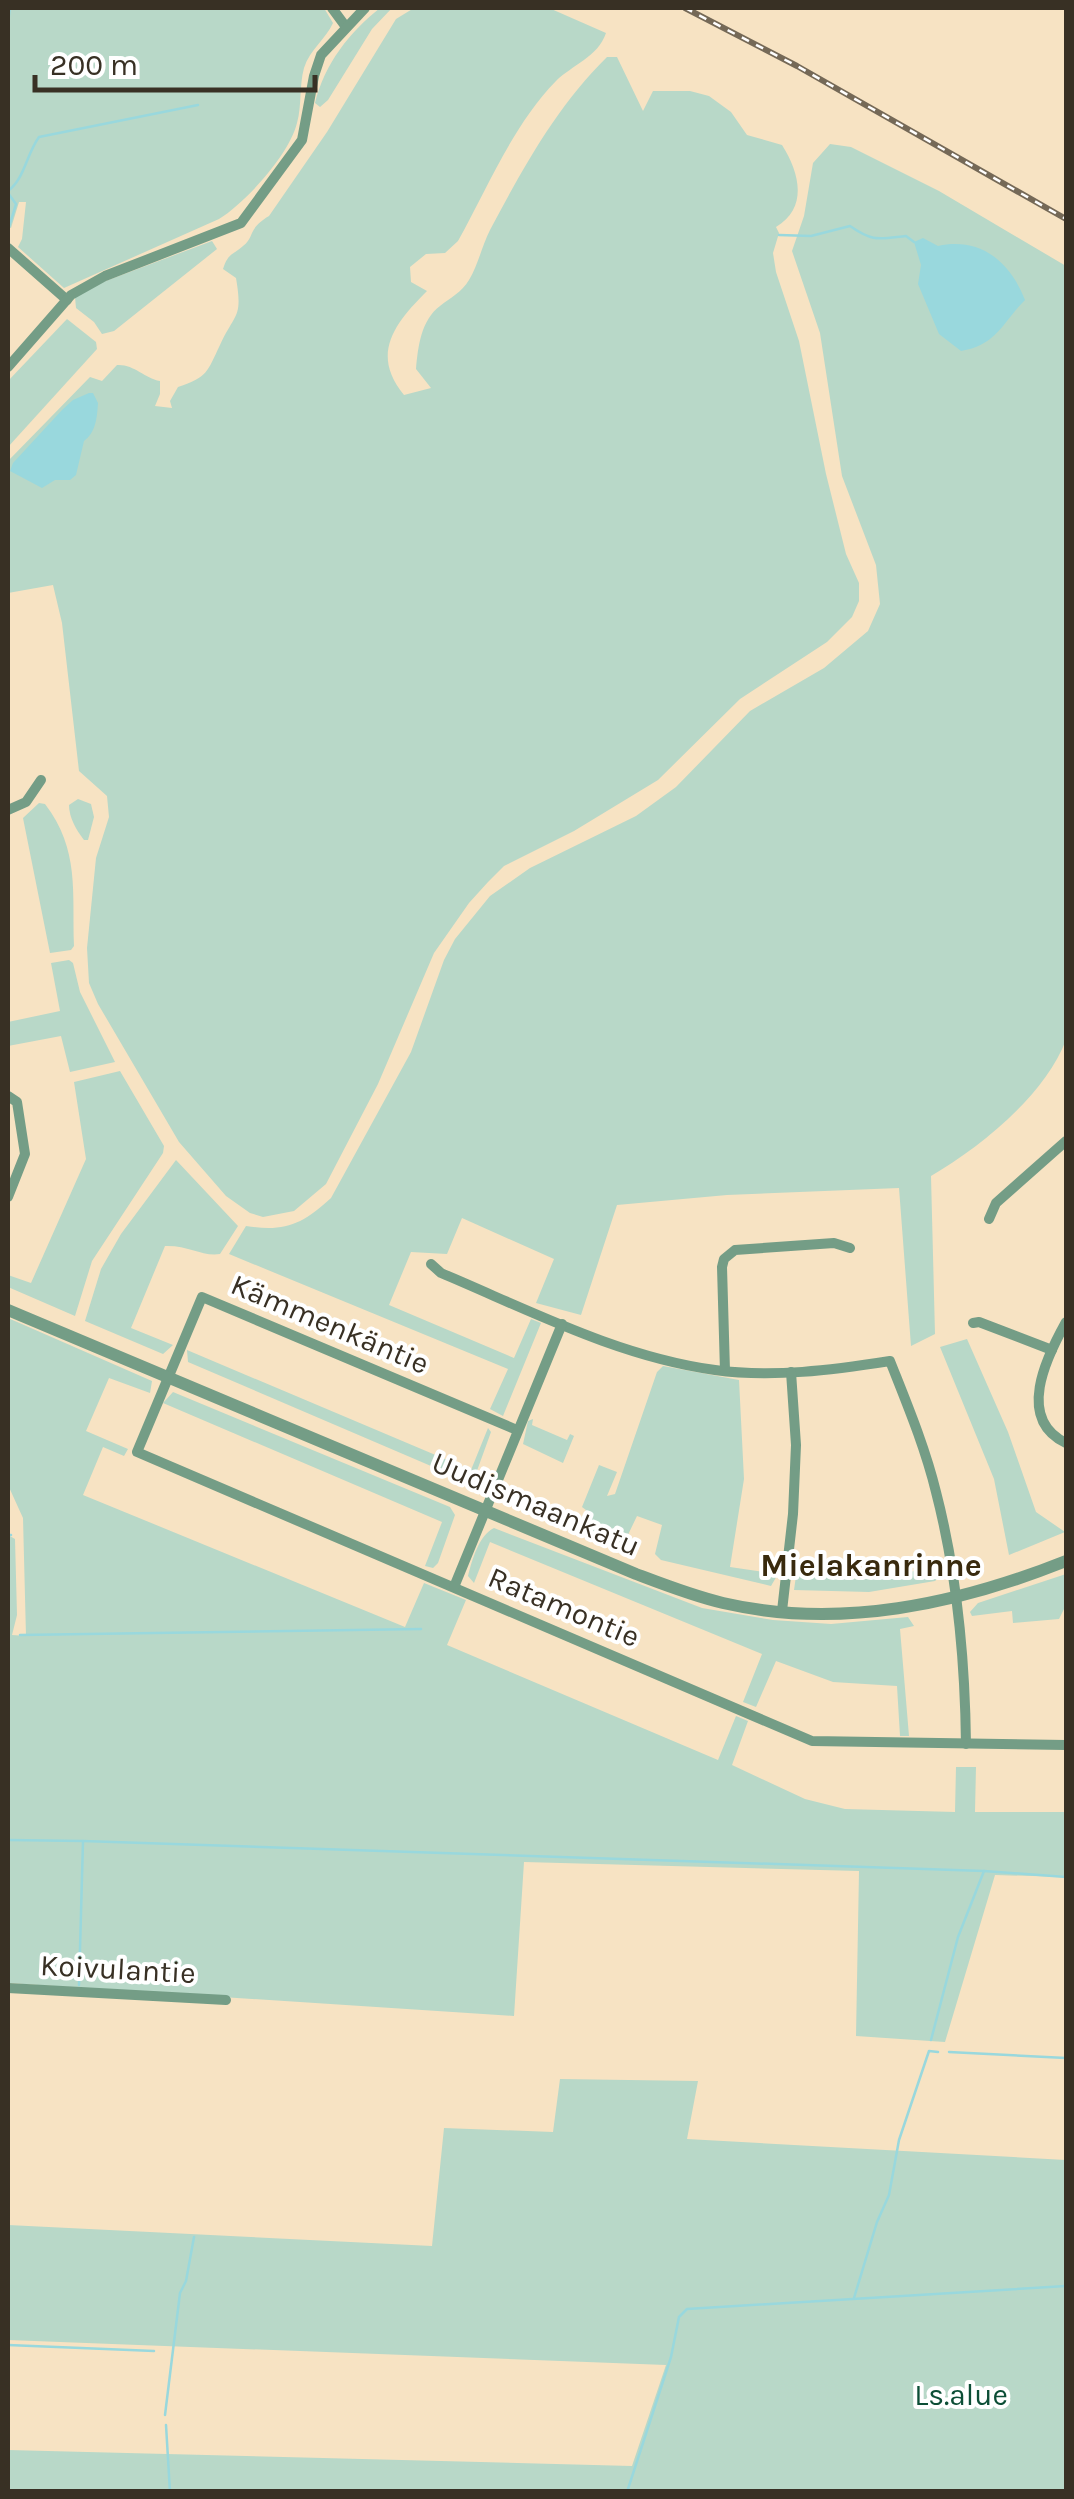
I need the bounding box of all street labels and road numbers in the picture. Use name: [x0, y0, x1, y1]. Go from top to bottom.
street label: Kämmenkäntie: [226, 1266, 434, 1382]
street label: Uudismaankatu: [427, 1444, 645, 1564]
street label: Ratamontie: [483, 1559, 645, 1655]
street label: Koivulantie: [39, 1947, 197, 1991]

